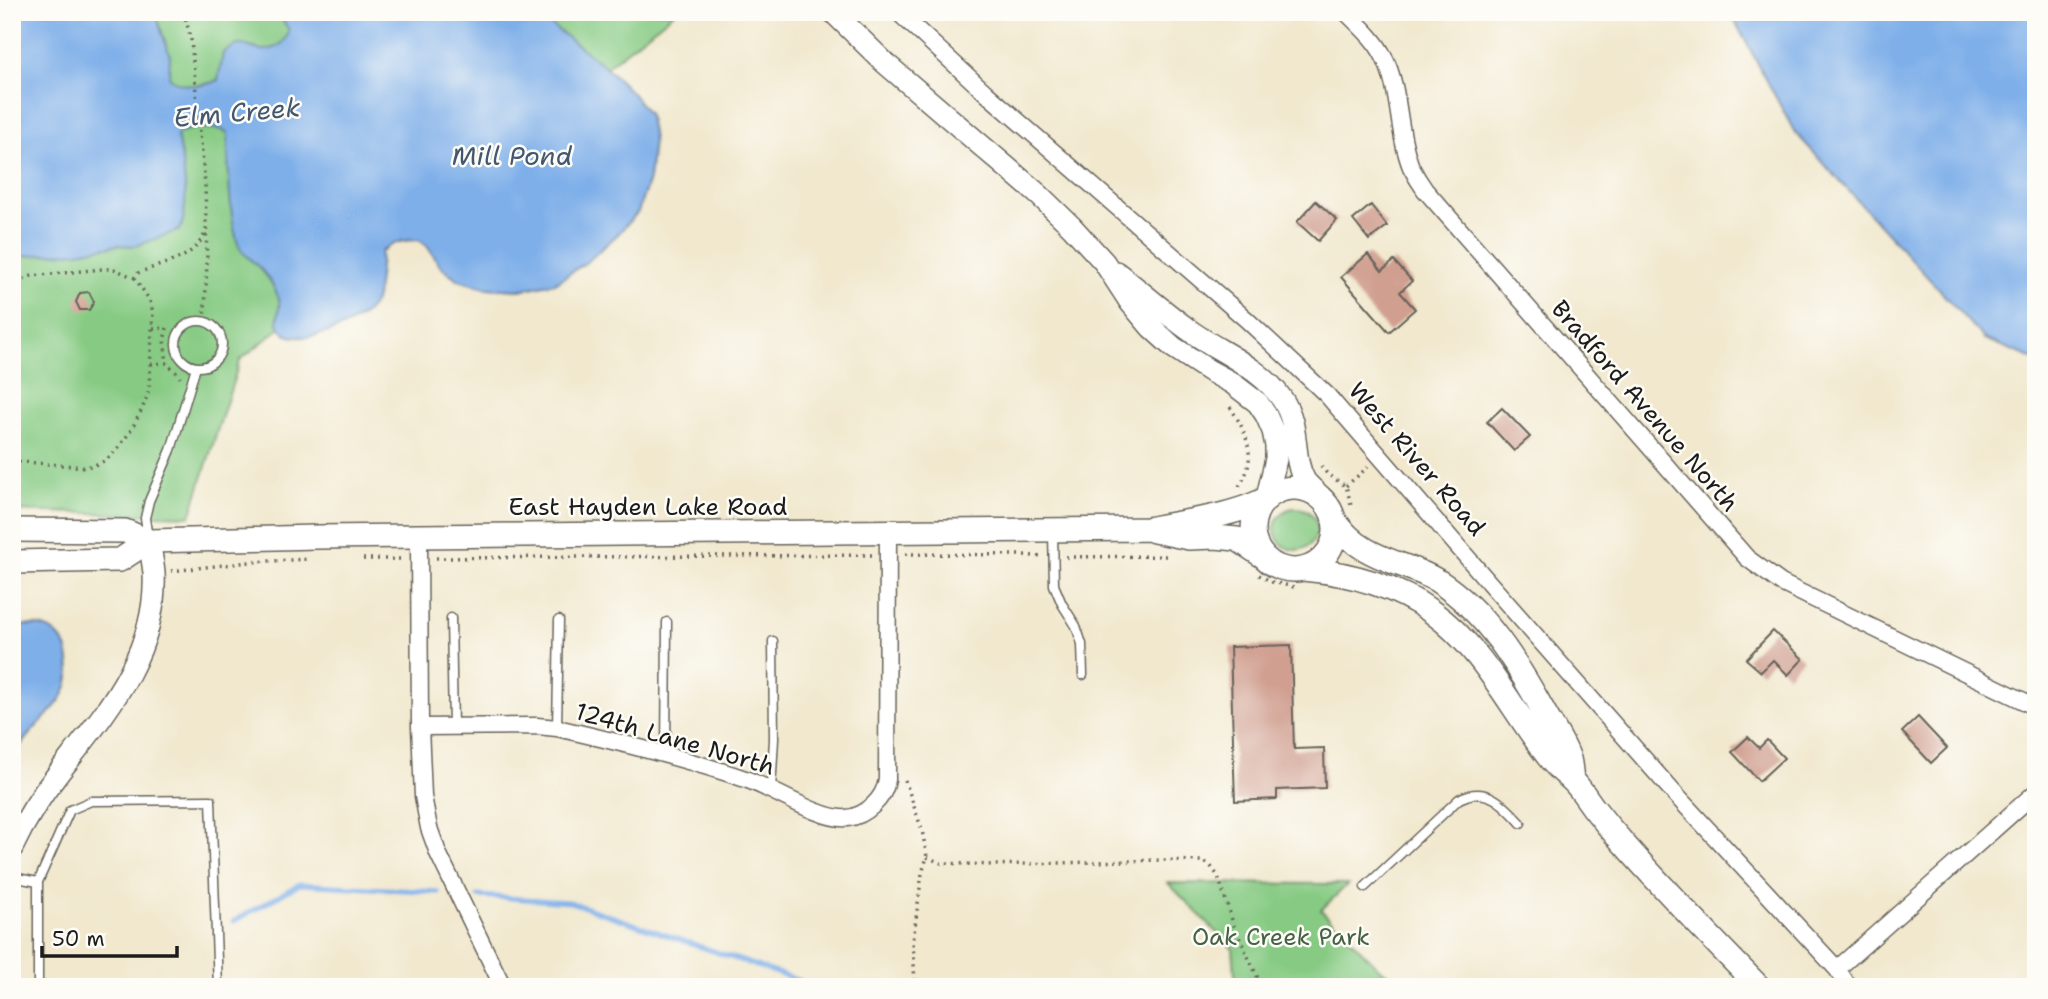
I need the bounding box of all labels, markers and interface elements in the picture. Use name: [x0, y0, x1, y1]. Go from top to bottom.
water label: Elm Creek: [172, 89, 302, 135]
water label: Mill Pond: [452, 138, 573, 173]
street label: Bradford Avenue North: [1544, 294, 1746, 518]
street label: West River Road: [1341, 375, 1493, 543]
street label: East Hayden Lake Road: [509, 491, 788, 523]
street label: 124th Lane North: [571, 695, 779, 783]
scale bar: [42, 915, 177, 959]
park label: Oak Creek Park: [1192, 921, 1370, 953]
text: 50 m: [52, 925, 105, 953]

